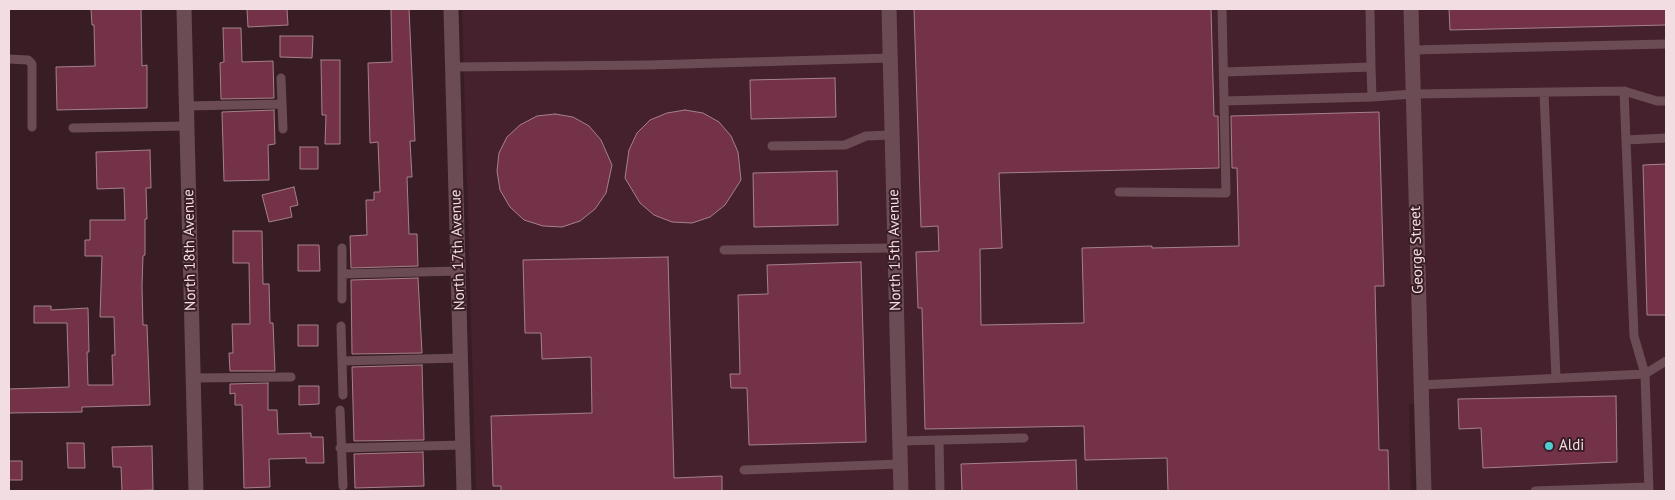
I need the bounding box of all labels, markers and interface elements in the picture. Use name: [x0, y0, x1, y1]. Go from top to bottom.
street label: North 18th Avenue: [180, 189, 200, 311]
street label: North 17th Avenue: [447, 189, 469, 311]
street label: North 15th Avenue: [885, 189, 905, 311]
street label: George Street: [1406, 206, 1428, 294]
place label: Aldi: [1559, 437, 1584, 455]
marker: Aldi: [1543, 440, 1555, 452]

